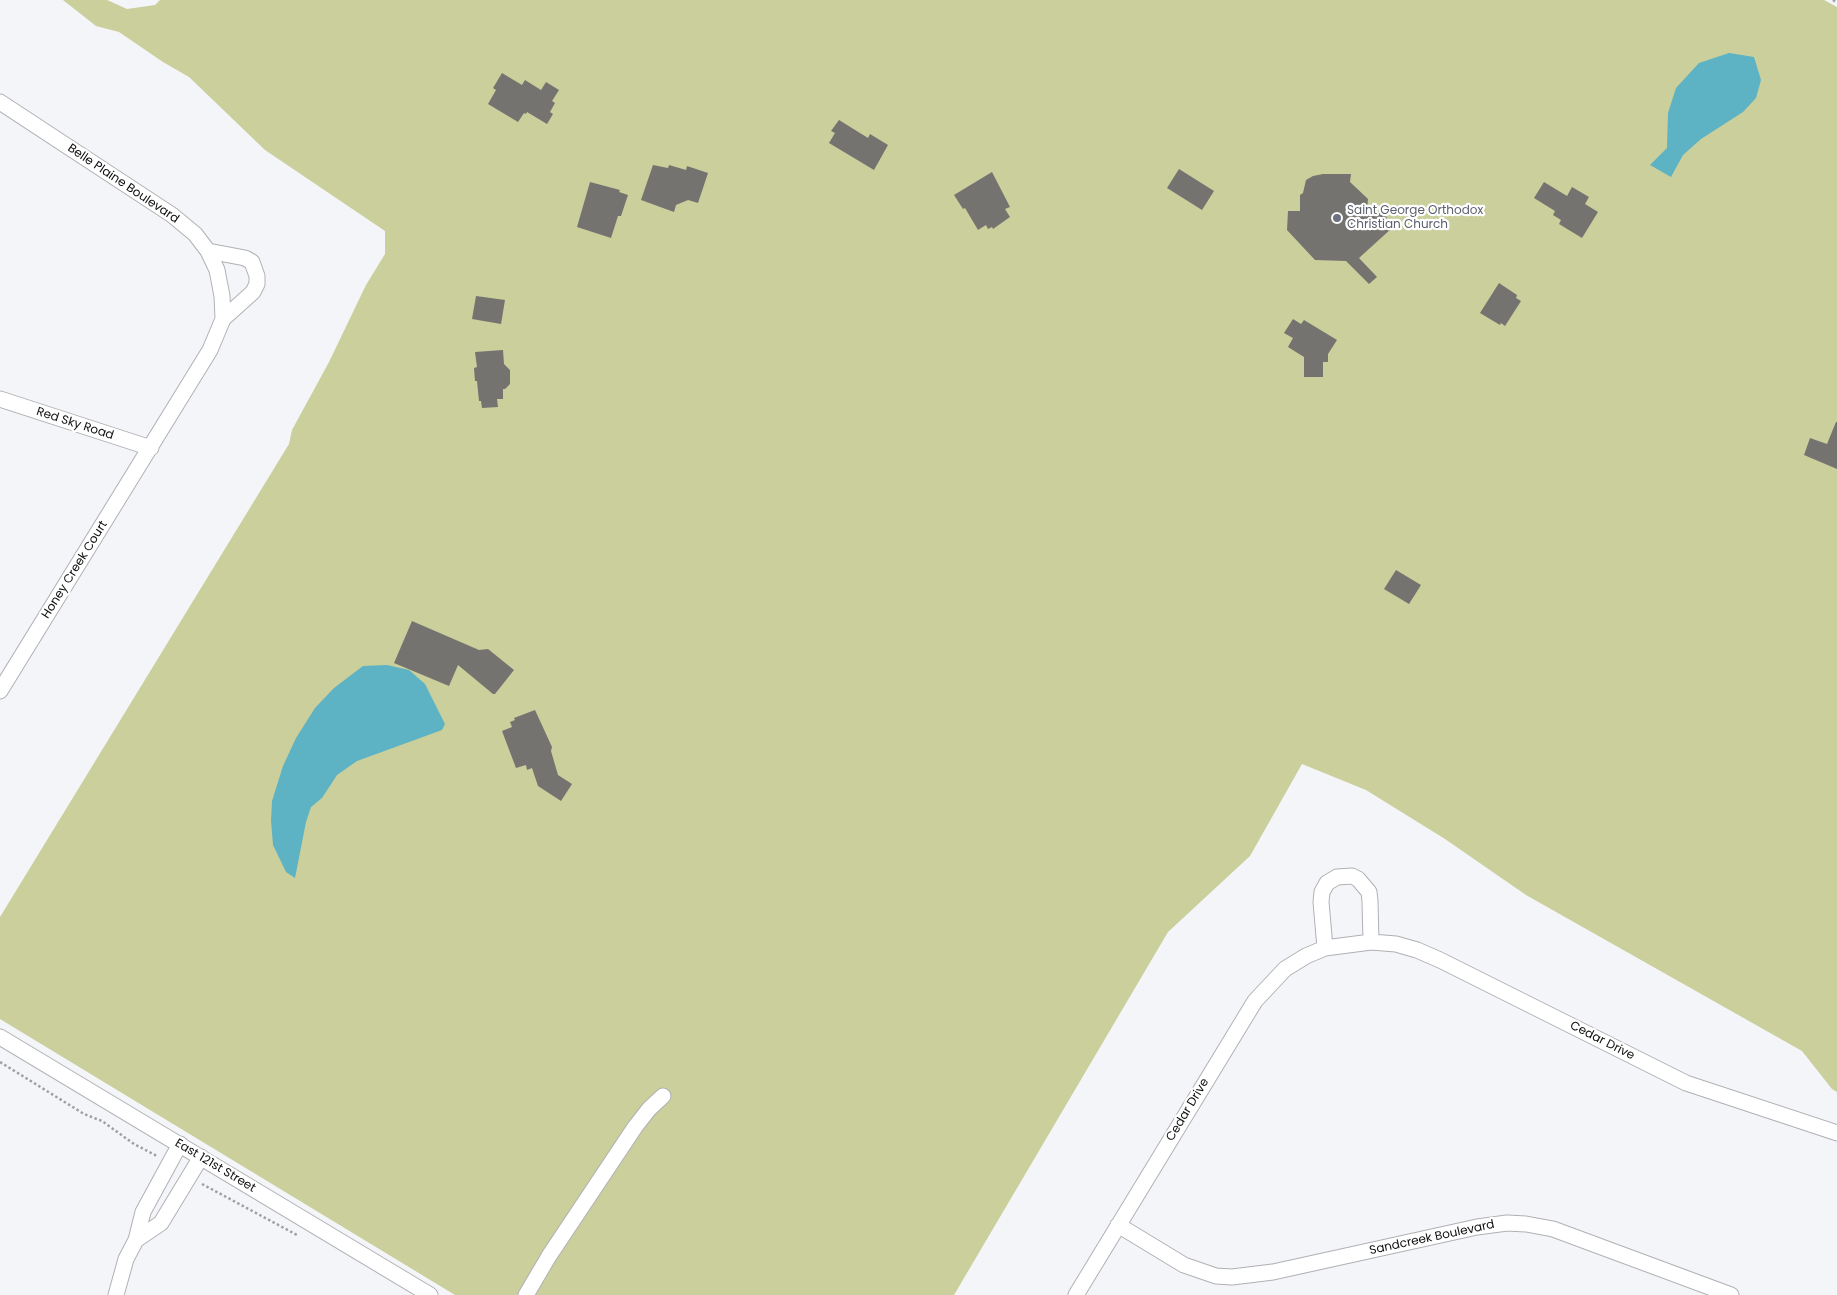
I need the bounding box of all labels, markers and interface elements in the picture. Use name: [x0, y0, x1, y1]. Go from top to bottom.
street label: Belle Plaine Boulevard: [65, 141, 181, 227]
place label: Saint George Orthodox Christian Church: [1347, 204, 1483, 232]
marker: Saint George Orthodox Christian Church: [1331, 212, 1343, 224]
street label: Red Sky Road: [35, 405, 115, 443]
street label: Honey Creek Court: [39, 518, 111, 622]
street label: Cedar Drive: [1567, 1019, 1637, 1063]
street label: Cedar Drive: [1164, 1076, 1212, 1144]
street label: East 121st Street: [172, 1136, 258, 1196]
street label: Sandcreek Boulevard: [1368, 1218, 1496, 1258]

